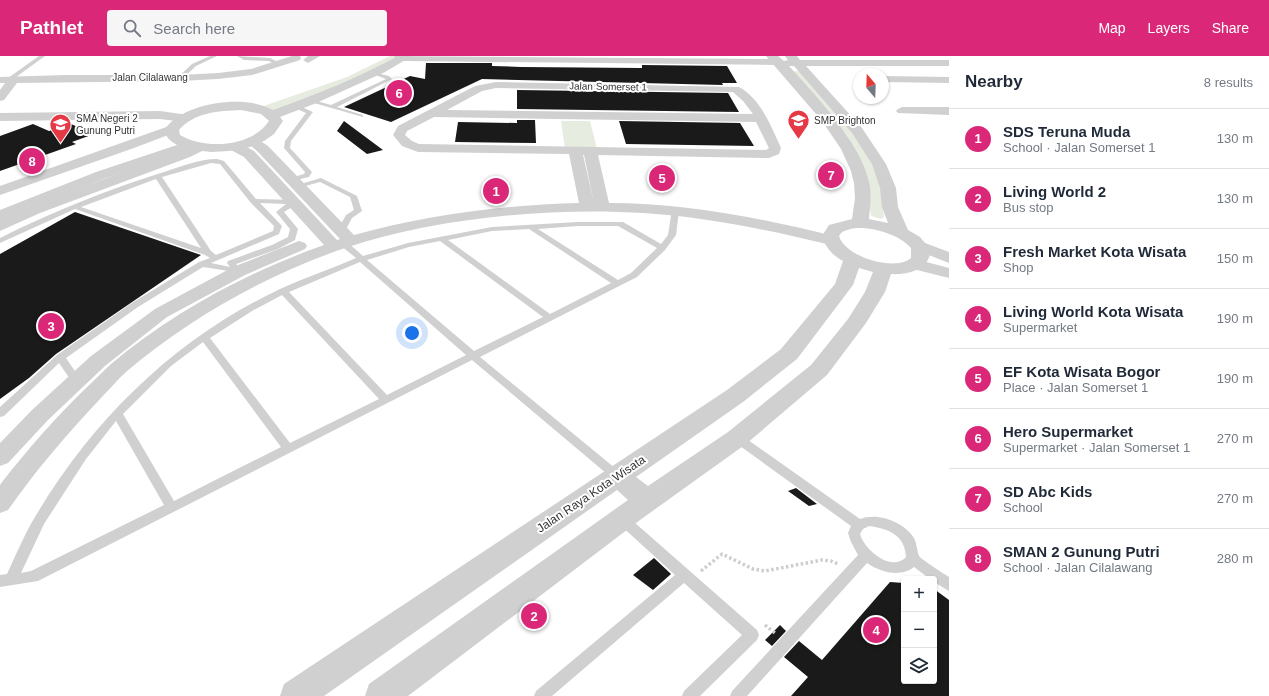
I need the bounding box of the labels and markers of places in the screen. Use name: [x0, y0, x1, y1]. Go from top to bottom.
pin: 6: [386, 78, 412, 108]
school or university icon: SMP Brighton: [786, 107, 812, 140]
school or university icon: SMA Negeri 2 Gunung Putri: [47, 111, 73, 144]
place label: SMA Negeri 2 Gunung Putri: [76, 113, 138, 136]
place label: SMP Brighton: [814, 115, 876, 126]
pin: 8: [19, 146, 45, 176]
pin: 7: [818, 160, 844, 190]
pin: 5: [649, 163, 675, 193]
pin: 1: [483, 176, 509, 206]
pin: 3: [38, 311, 64, 341]
pin: 2: [521, 601, 547, 631]
pin: 4: [863, 615, 889, 645]

